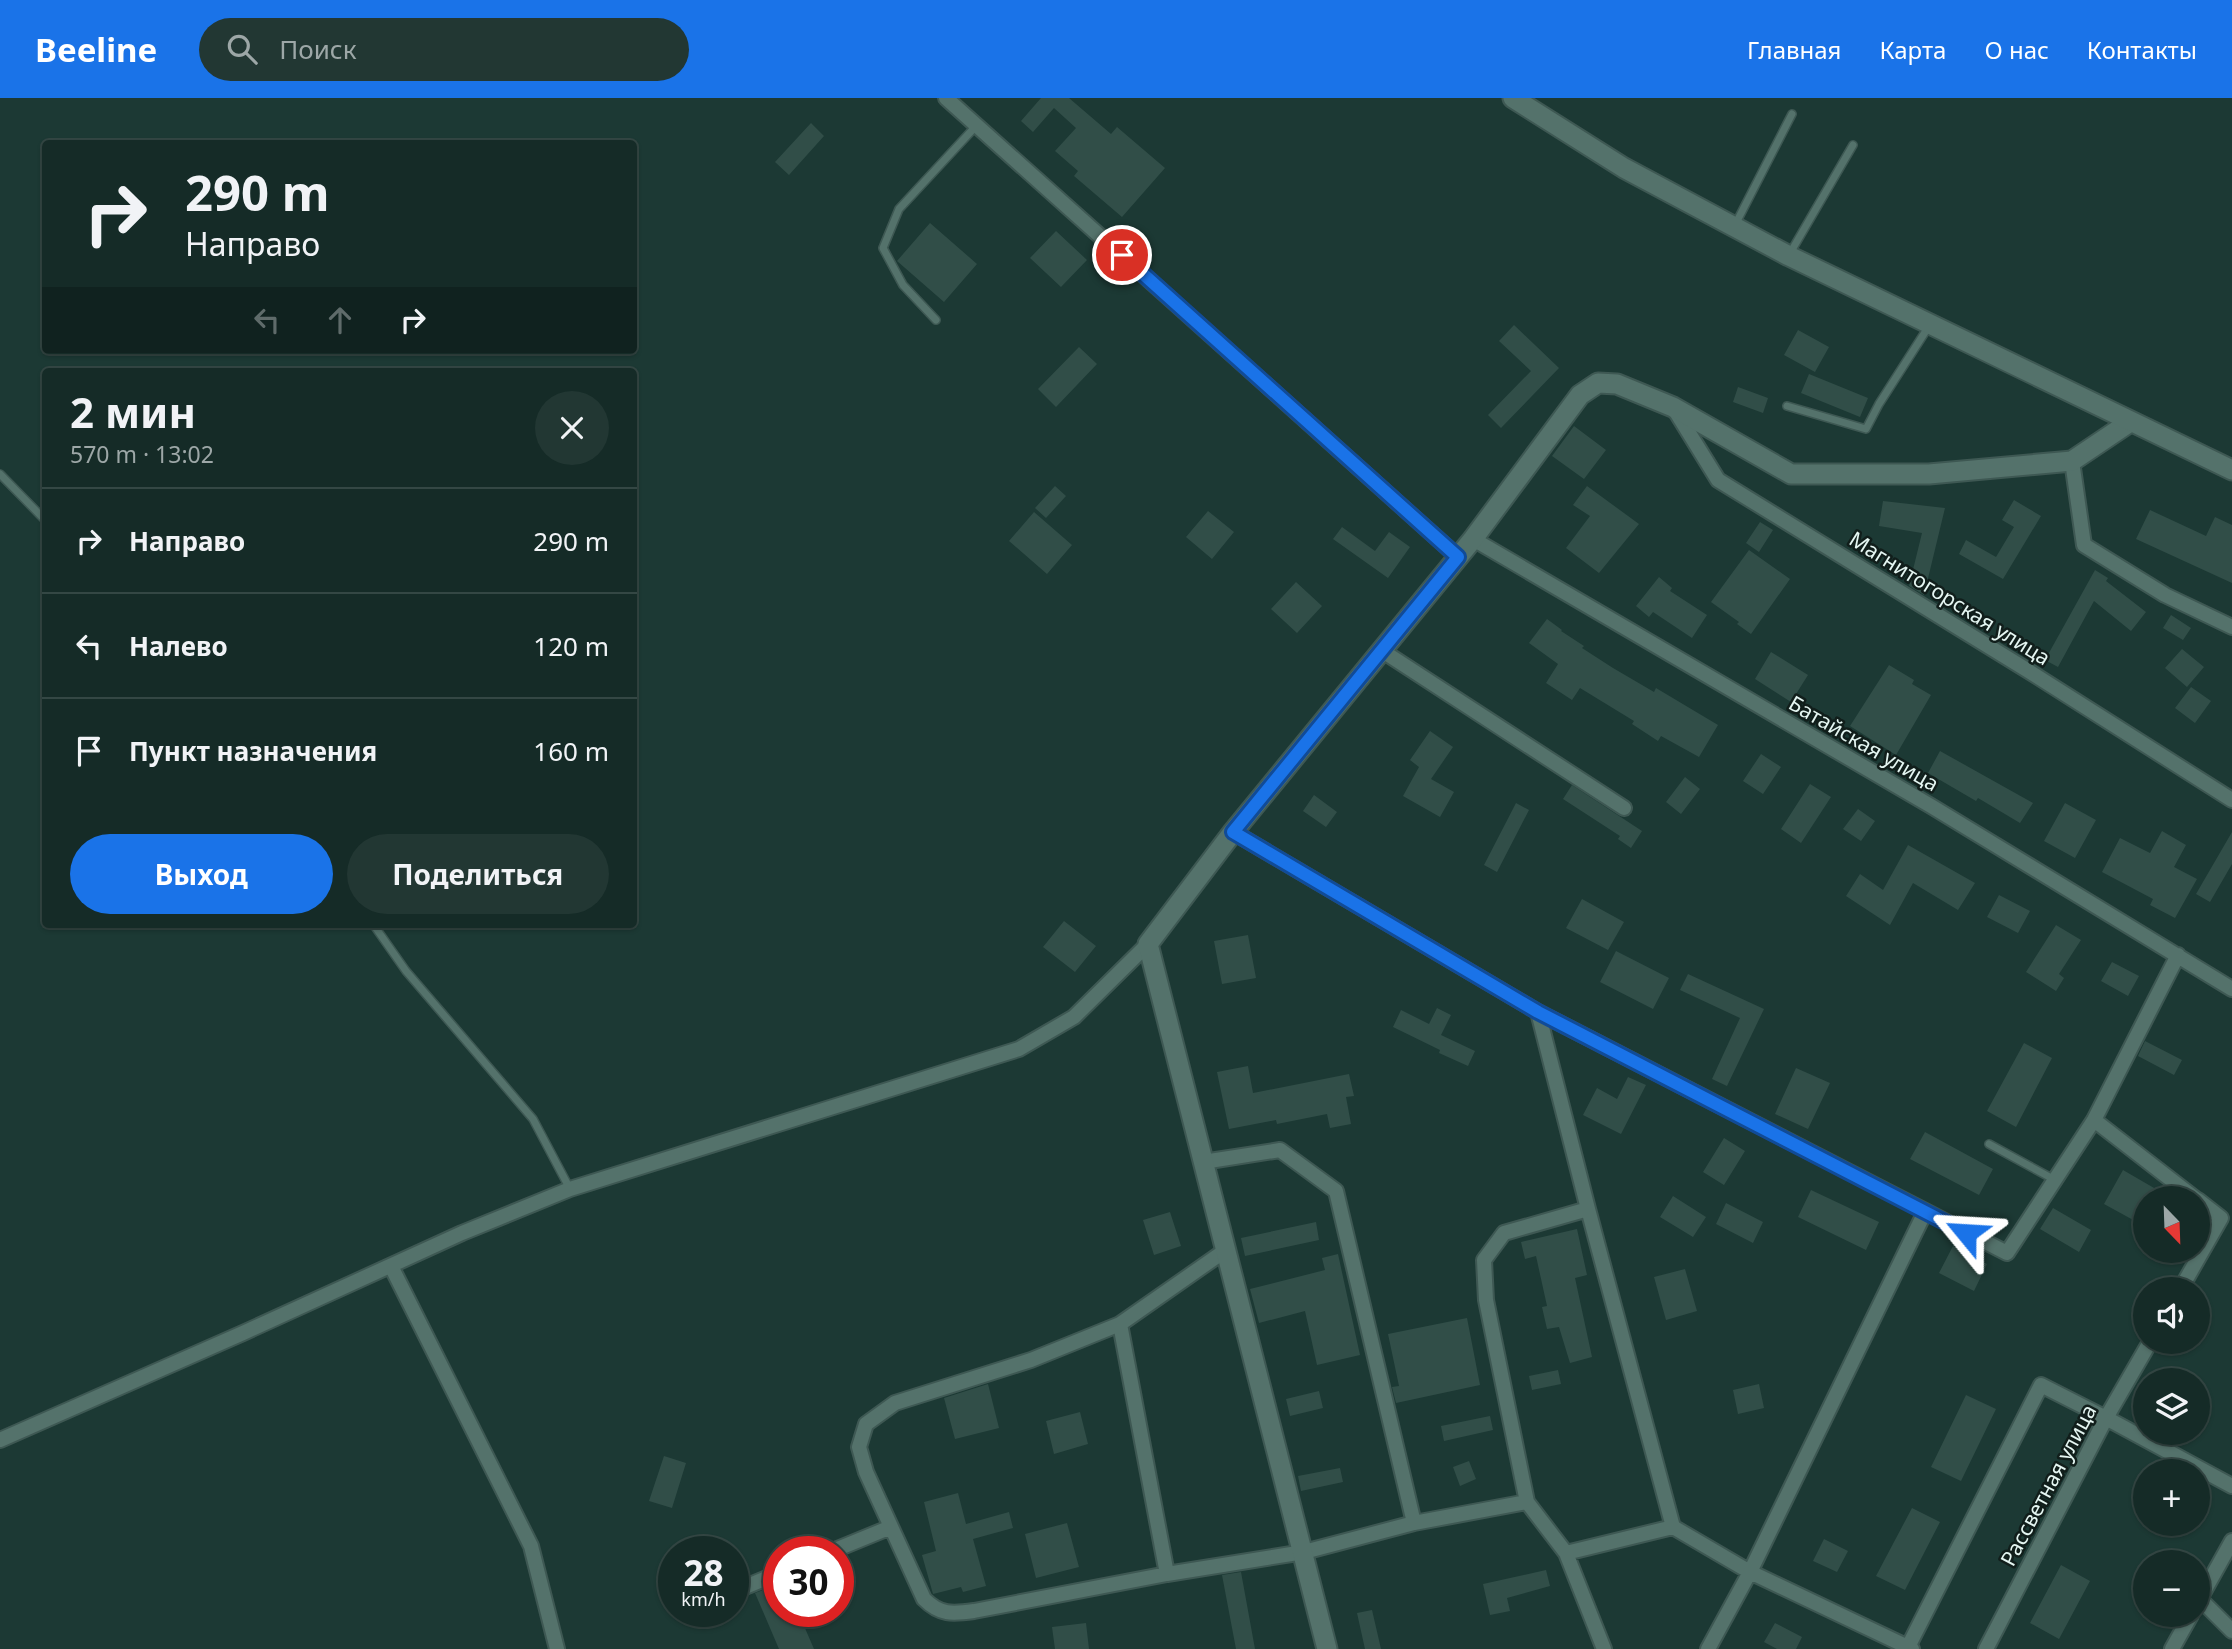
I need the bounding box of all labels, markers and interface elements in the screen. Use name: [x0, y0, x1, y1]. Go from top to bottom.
search box: [199, 18, 689, 81]
text: Beeline: [35, 27, 157, 72]
icon: search: [223, 30, 261, 68]
text: Поиск: [279, 31, 356, 67]
text: Главная: [1747, 33, 1841, 66]
text: Карта: [1879, 33, 1946, 66]
text: О нас: [1984, 33, 2049, 66]
text: Контакты: [2087, 33, 2197, 66]
text: 290 m: [185, 159, 330, 225]
icon: right: [70, 168, 161, 259]
text: Направо: [185, 222, 320, 265]
pin: [1092, 225, 1152, 285]
icon: arrive: [1103, 236, 1141, 274]
icon: left: [248, 301, 286, 339]
icon: ahead: [321, 301, 359, 339]
icon: right: [394, 301, 432, 339]
text: 2 мин: [70, 383, 196, 440]
button: close: [535, 391, 609, 465]
text: 570 m · 13:02: [70, 438, 214, 470]
icon: right: [70, 522, 108, 560]
text: Направо: [129, 523, 245, 559]
text: 290 m: [533, 523, 609, 559]
street label: Магнитогорская улица: [1844, 525, 2056, 671]
icon: left: [70, 627, 108, 665]
text: Налево: [129, 628, 228, 664]
text: 120 m: [533, 628, 609, 664]
street label: Батайская улица: [1784, 689, 1944, 797]
icon: arrive: [70, 732, 108, 770]
text: Пункт назначения: [129, 733, 377, 769]
text: 160 m: [533, 733, 609, 769]
button: Выход: [70, 834, 333, 914]
button: Поделиться: [347, 834, 609, 914]
north arrow: [2133, 1186, 2210, 1264]
map controls: [2133, 1186, 2210, 1627]
position arrow: [1929, 1196, 2003, 1270]
button: sound: [2133, 1277, 2210, 1354]
button: layers: [2133, 1368, 2210, 1445]
street label: Рассветная улица: [1994, 1399, 2102, 1571]
button: +: [2133, 1459, 2210, 1536]
speed limit sign: 30: [763, 1536, 854, 1627]
text: 28: [683, 1549, 724, 1596]
button: −: [2133, 1550, 2210, 1627]
text: km/h: [681, 1587, 726, 1611]

